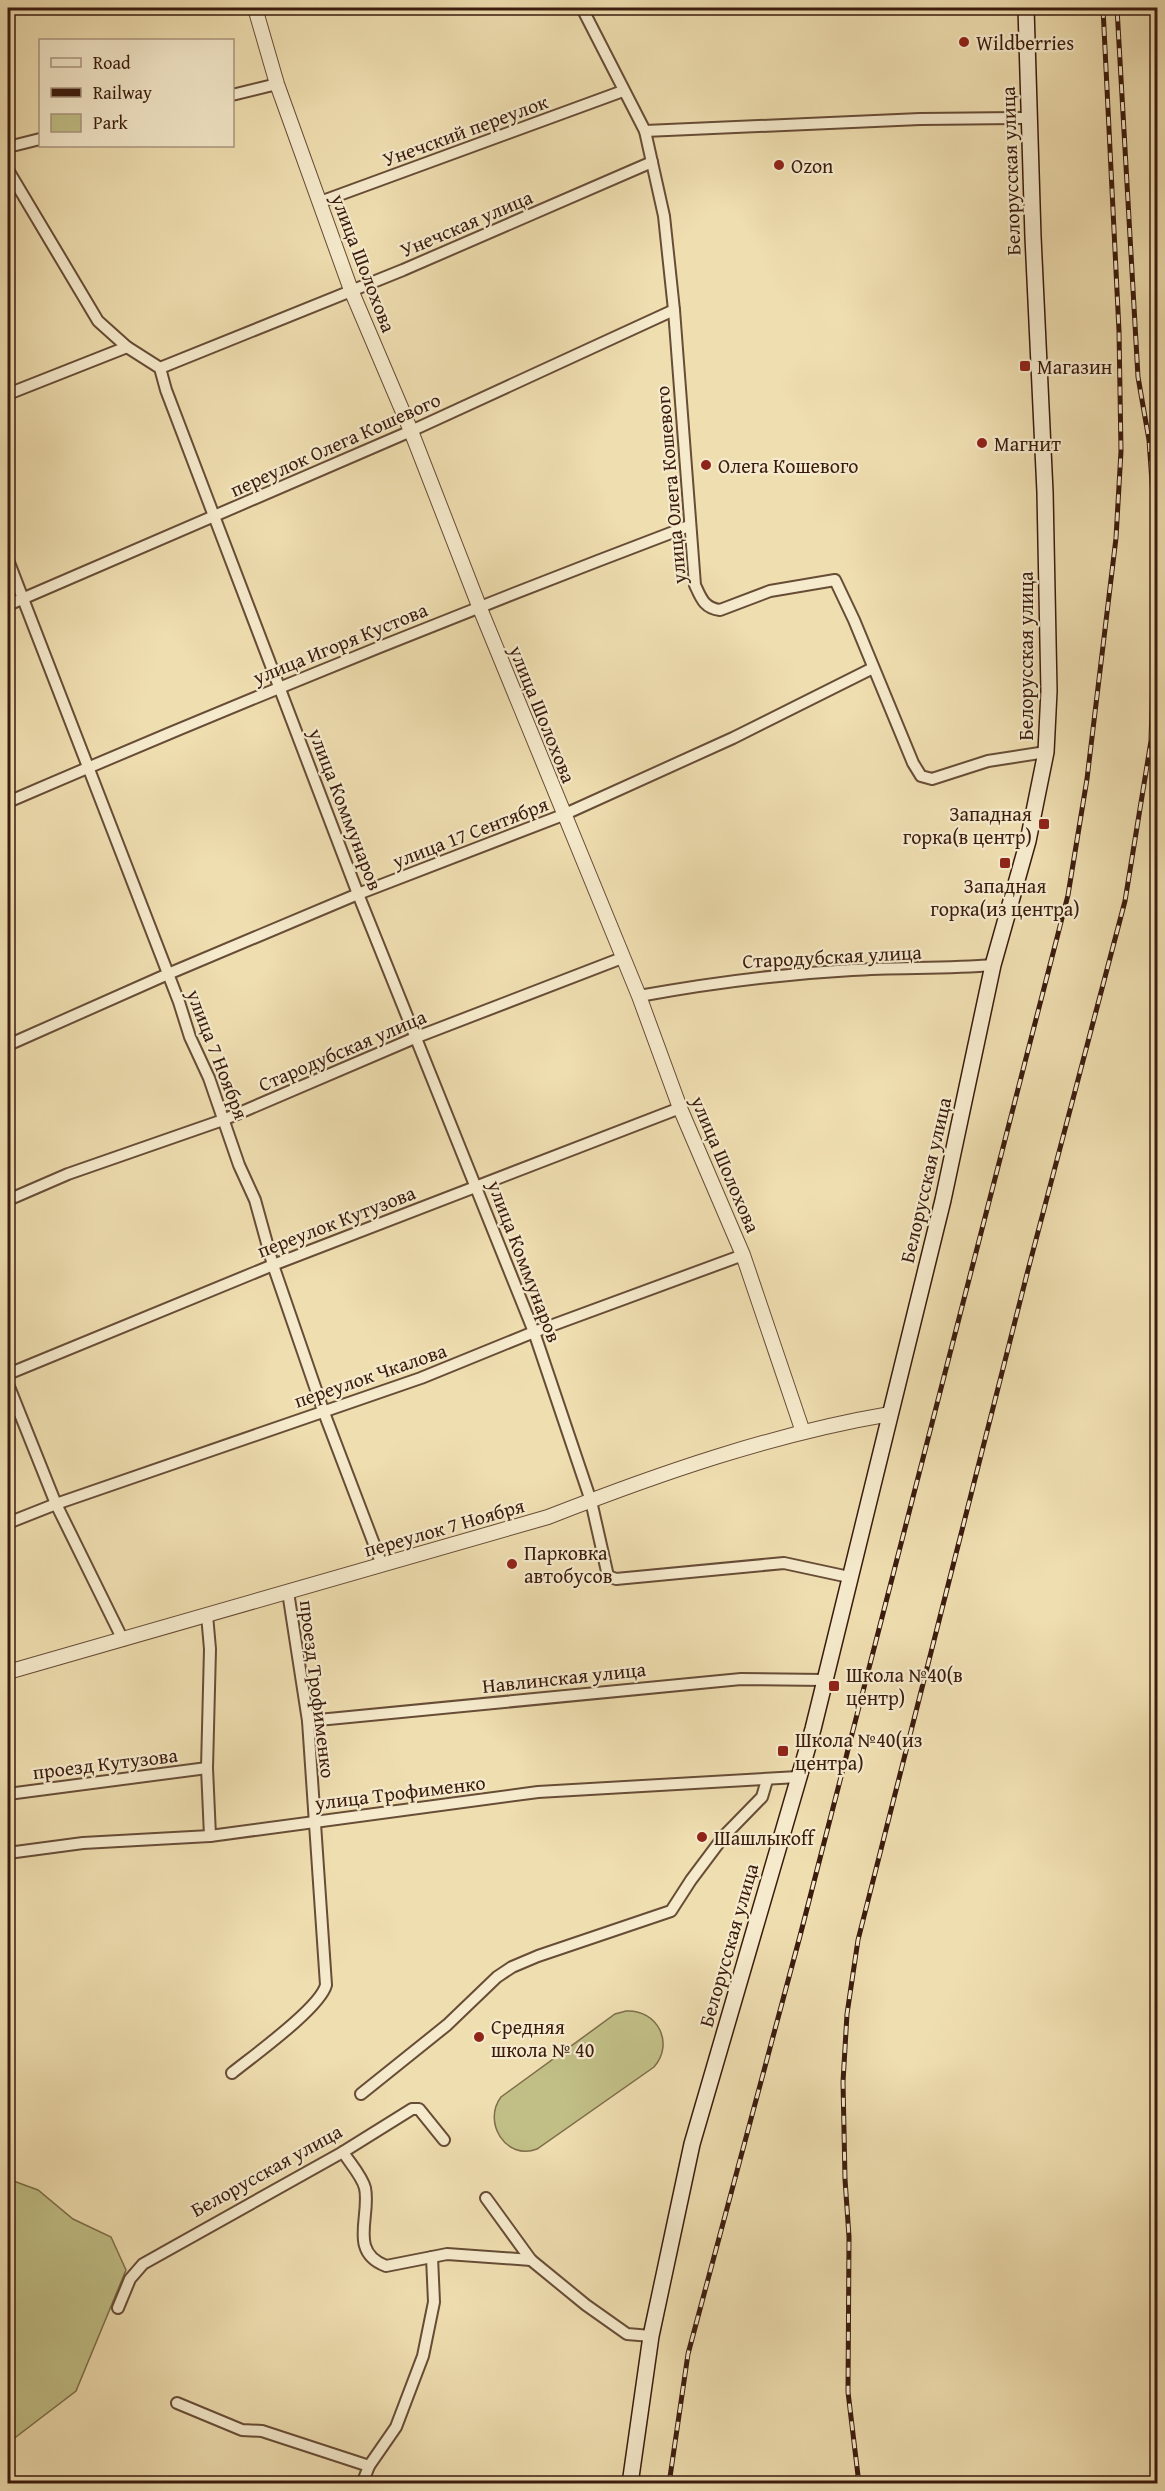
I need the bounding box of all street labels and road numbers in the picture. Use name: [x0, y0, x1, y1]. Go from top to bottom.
street label: Белорусская улица: [993, 85, 1027, 256]
street label: Унечский переулок: [378, 86, 552, 173]
street label: Унечская улица: [395, 182, 537, 264]
street label: улица Шолохова: [324, 189, 404, 337]
street label: переулок Олега Кошевого: [225, 384, 445, 504]
street label: улица Олега Кошевого: [647, 385, 693, 586]
street label: Белорусская улица: [1011, 571, 1040, 741]
street label: улица Игоря Кустова: [247, 594, 432, 692]
street label: улица Шолохова: [502, 640, 584, 788]
street label: улица Коммунаров: [301, 723, 390, 894]
street label: улица 17 Сентября: [387, 789, 552, 875]
street label: Стародубская улица: [742, 937, 923, 975]
street label: улица 7 Ноября: [180, 984, 256, 1123]
street label: Стародубская улица: [254, 1001, 431, 1098]
street label: улица Шолохова: [684, 1090, 768, 1237]
street label: Белорусская улица: [892, 1094, 958, 1266]
street label: улица Коммунаров: [480, 1175, 569, 1346]
street label: переулок Кутузова: [253, 1177, 420, 1265]
street label: переулок Чкалова: [290, 1335, 451, 1415]
street label: переулок 7 Ноября: [360, 1490, 528, 1564]
street label: проезд Трофименко: [293, 1598, 343, 1780]
street label: Навлинская улица: [481, 1654, 648, 1700]
street label: проезд Кутузова: [31, 1740, 180, 1786]
street label: улица Трофименко: [312, 1767, 487, 1817]
street label: Белорусская улица: [691, 1859, 765, 2030]
street label: Белорусская улица: [185, 2116, 347, 2224]

